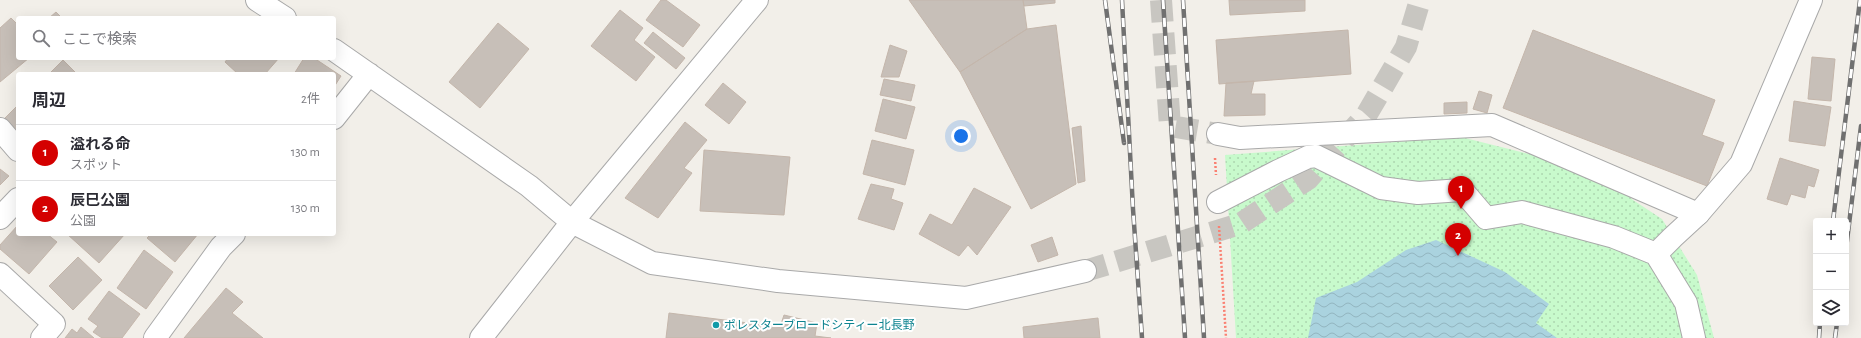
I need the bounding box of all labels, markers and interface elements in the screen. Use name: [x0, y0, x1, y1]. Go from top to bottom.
search box: [16, 16, 336, 60]
icon: search: [30, 27, 52, 49]
text: ここで検索: [62, 32, 137, 47]
text: 周辺: [32, 92, 66, 109]
text: 2件: [301, 93, 320, 106]
your location: [951, 126, 971, 146]
text: 溢れる命: [70, 137, 130, 152]
text: 1: [43, 146, 47, 159]
text: 130 m: [291, 146, 320, 159]
text: スポット: [70, 159, 122, 172]
pin: 1: [1448, 176, 1474, 209]
text: 辰巳公園: [70, 193, 130, 208]
text: 2: [42, 202, 48, 215]
text: 130 m: [291, 202, 320, 215]
text: 公園: [70, 215, 96, 228]
map controls: [1813, 218, 1849, 326]
button: +: [1813, 218, 1849, 254]
pin: 2: [1445, 223, 1471, 256]
button: −: [1813, 254, 1849, 290]
button: layers: [1813, 290, 1849, 326]
place label: ポレスターブロードシティー北長野: [724, 318, 915, 331]
marker: ポレスターブロードシティー北長野: [711, 320, 721, 330]

